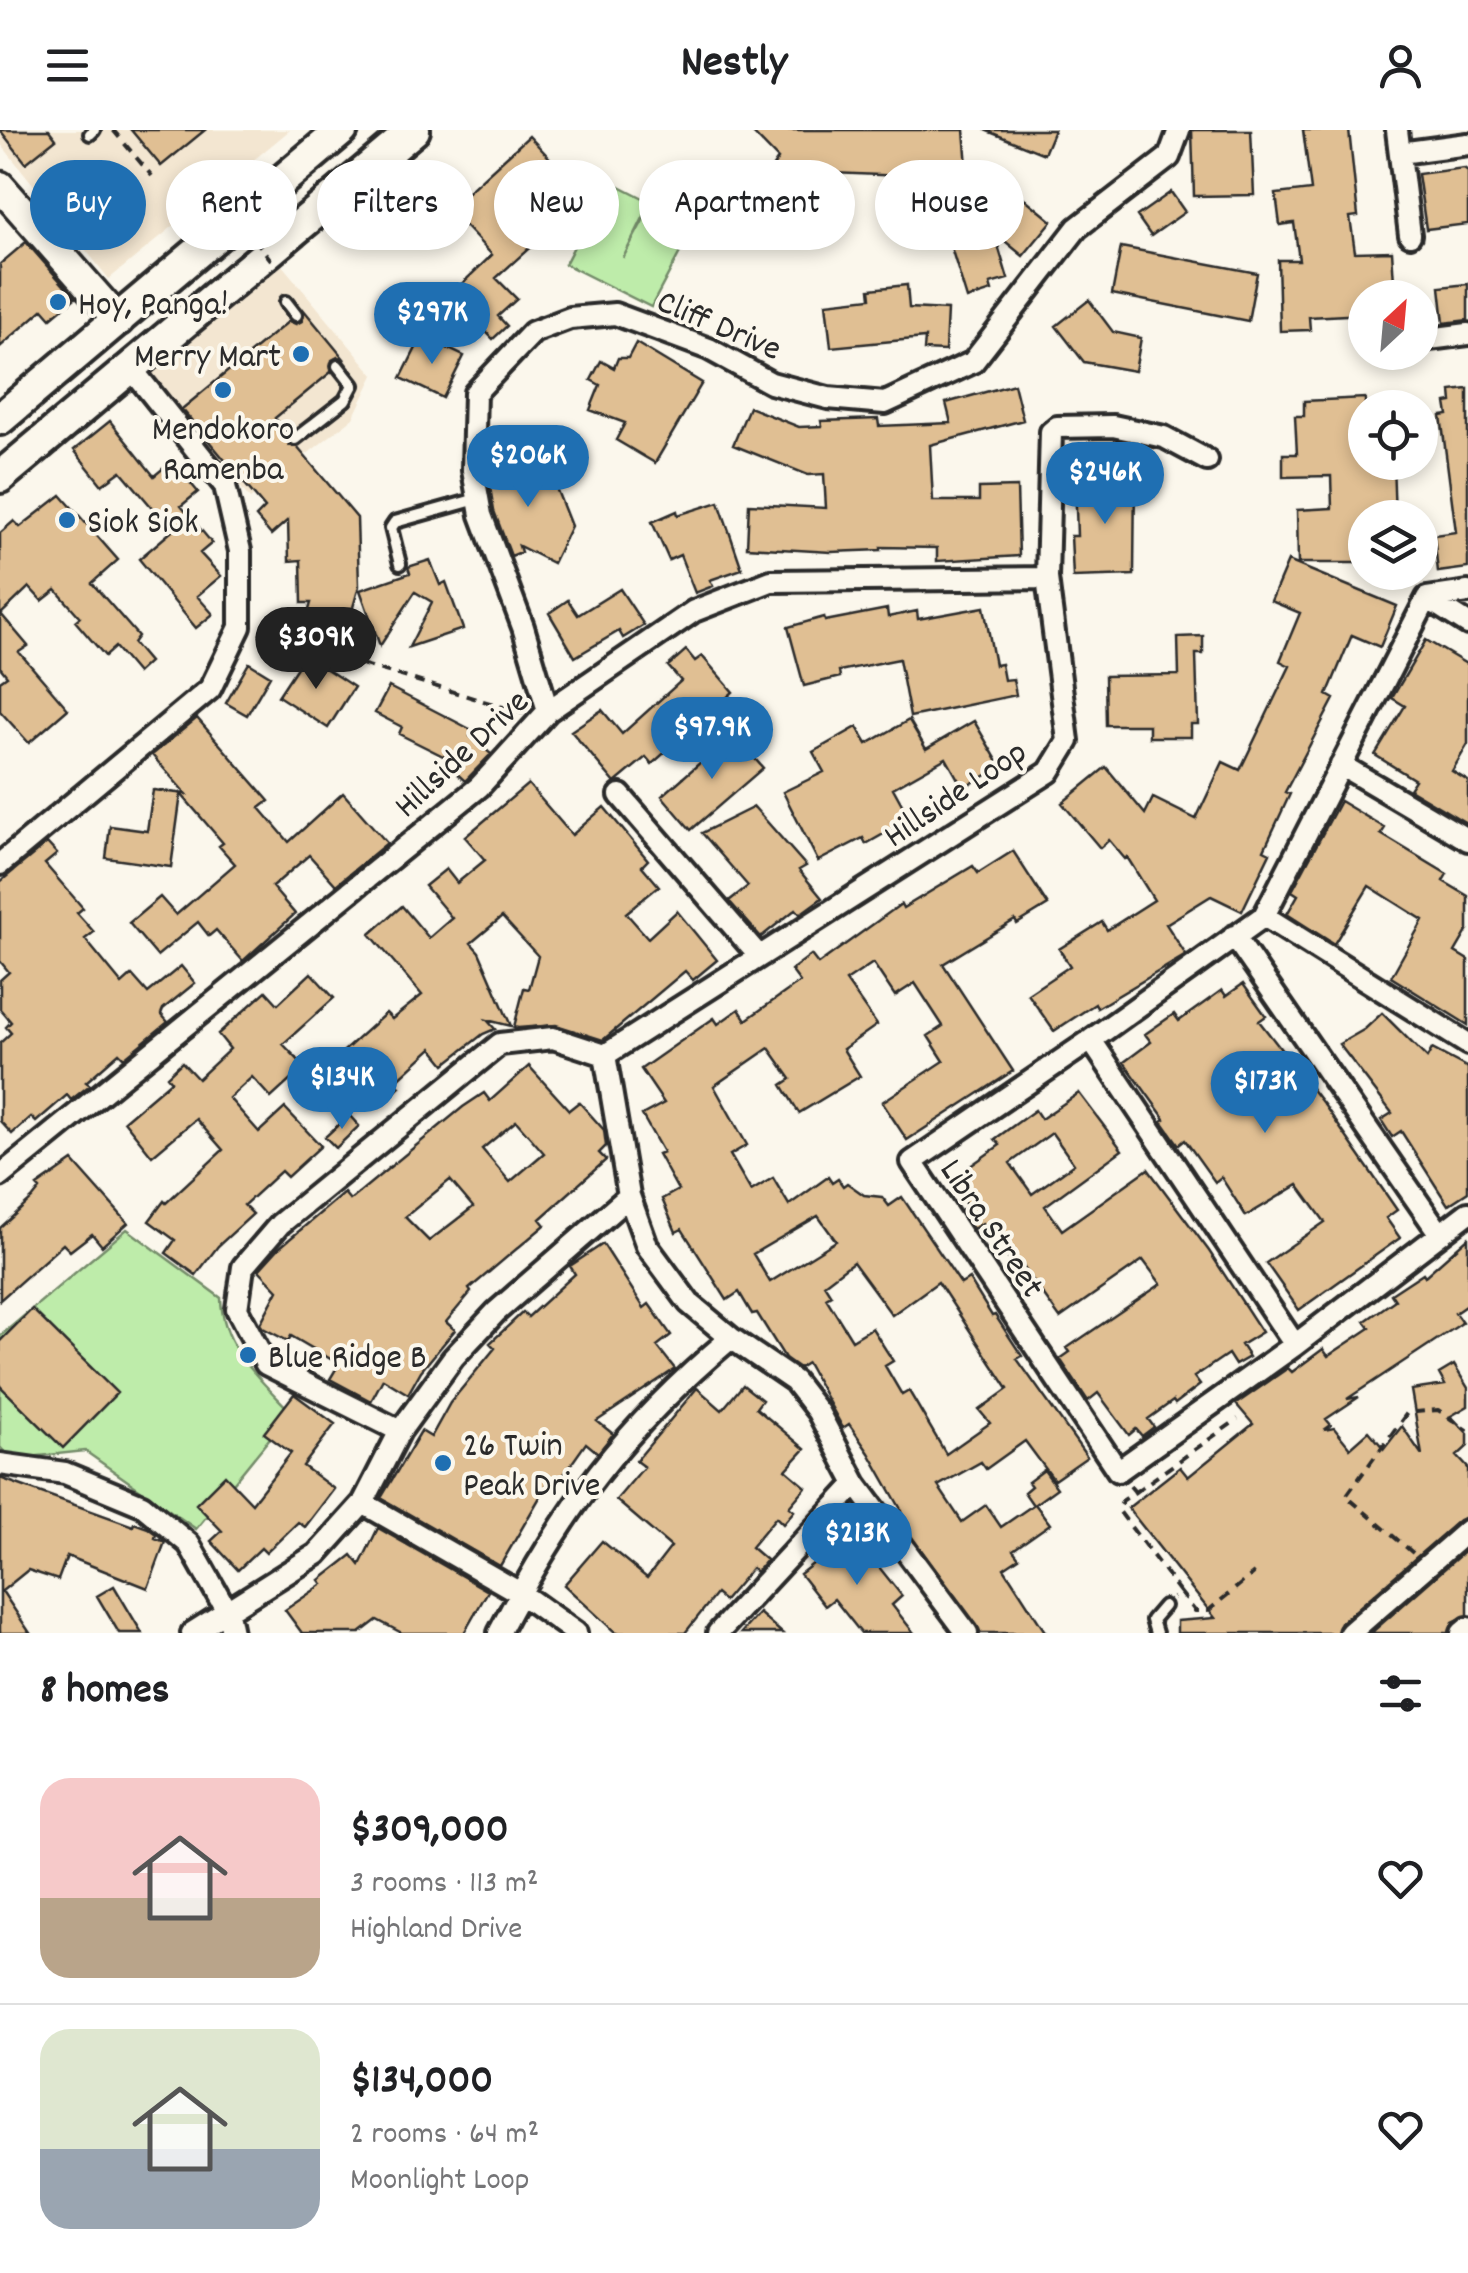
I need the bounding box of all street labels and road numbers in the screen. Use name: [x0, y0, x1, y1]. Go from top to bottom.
street label: Cliff Drive: [648, 279, 788, 376]
street label: Hillside Drive: [384, 680, 542, 832]
street label: Hillside Loop: [875, 730, 1039, 863]
street label: Libra Street: [925, 1150, 1055, 1309]

